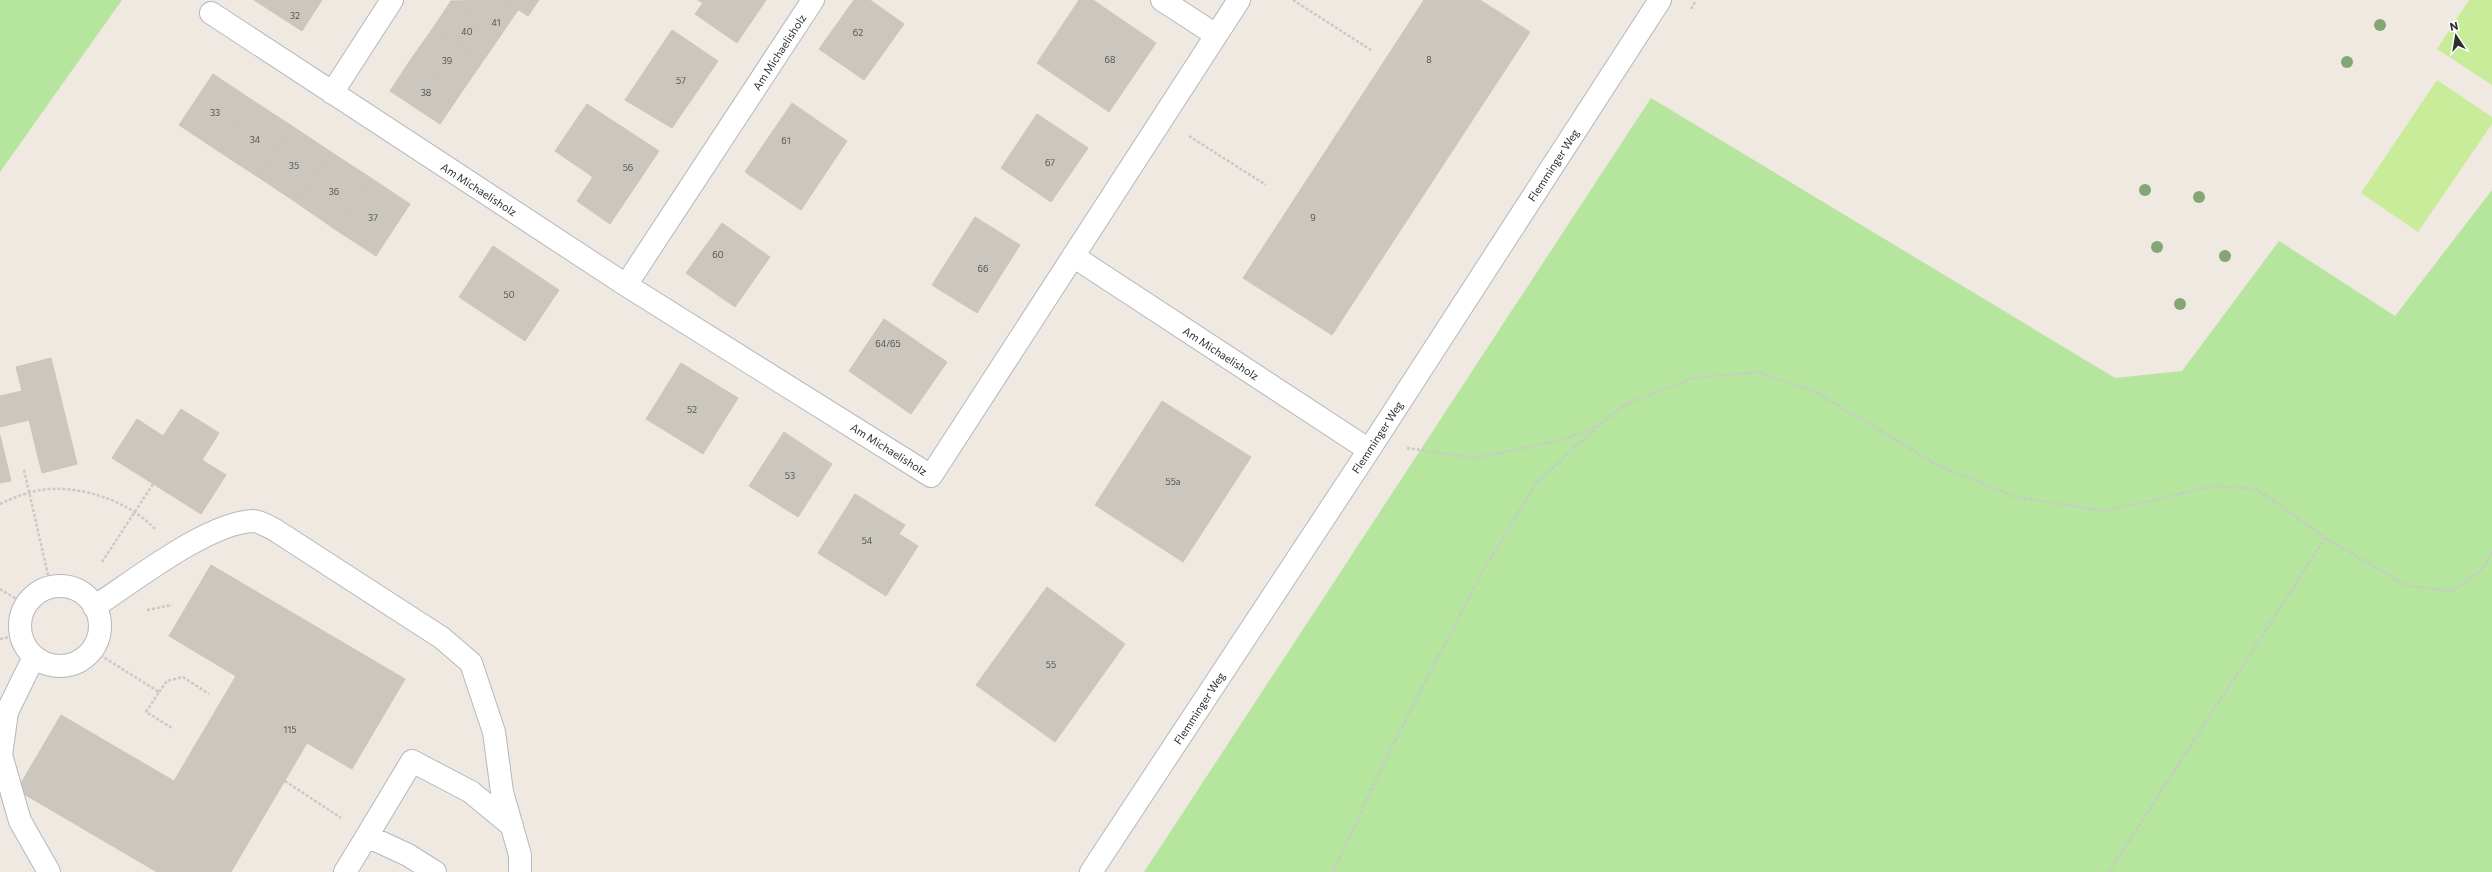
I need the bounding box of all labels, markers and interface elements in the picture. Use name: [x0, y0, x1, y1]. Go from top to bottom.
house number: 32: [290, 10, 300, 21]
street label: Am Michaelisholz: [750, 11, 809, 92]
north arrow: [2436, 16, 2476, 56]
house number: 41: [492, 17, 500, 28]
text: N: [2448, 19, 2459, 33]
house number: 40: [461, 26, 473, 37]
house number: 62: [853, 27, 863, 38]
house number: 68: [1105, 54, 1115, 65]
house number: 8: [1426, 54, 1432, 65]
house number: 39: [442, 55, 452, 66]
house number: 57: [676, 75, 686, 86]
house number: 38: [421, 87, 431, 98]
house number: 33: [210, 107, 220, 118]
street label: Flemminger Weg: [1525, 126, 1581, 204]
house number: 34: [250, 134, 261, 145]
house number: 61: [781, 135, 791, 146]
house number: 67: [1045, 157, 1055, 168]
house number: 35: [289, 160, 299, 171]
street label: Am Michaelisholz: [439, 160, 520, 219]
house number: 56: [623, 162, 633, 173]
house number: 36: [329, 186, 339, 197]
house number: 37: [368, 212, 378, 223]
house number: 9: [1310, 212, 1316, 223]
house number: 60: [712, 249, 724, 260]
house number: 66: [978, 263, 988, 274]
house number: 50: [503, 289, 515, 300]
street label: Am Michaelisholz: [1181, 324, 1262, 383]
house number: 64/65: [875, 338, 901, 349]
street label: Flemminger Weg: [1349, 398, 1405, 476]
house number: 52: [687, 404, 697, 415]
street label: Am Michaelisholz: [848, 420, 930, 478]
house number: 53: [785, 470, 795, 481]
house number: 55a: [1165, 476, 1181, 487]
house number: 54: [862, 535, 873, 546]
house number: 55: [1046, 659, 1056, 670]
street label: Flemminger Weg: [1171, 669, 1227, 747]
house number: 115: [284, 724, 296, 735]

